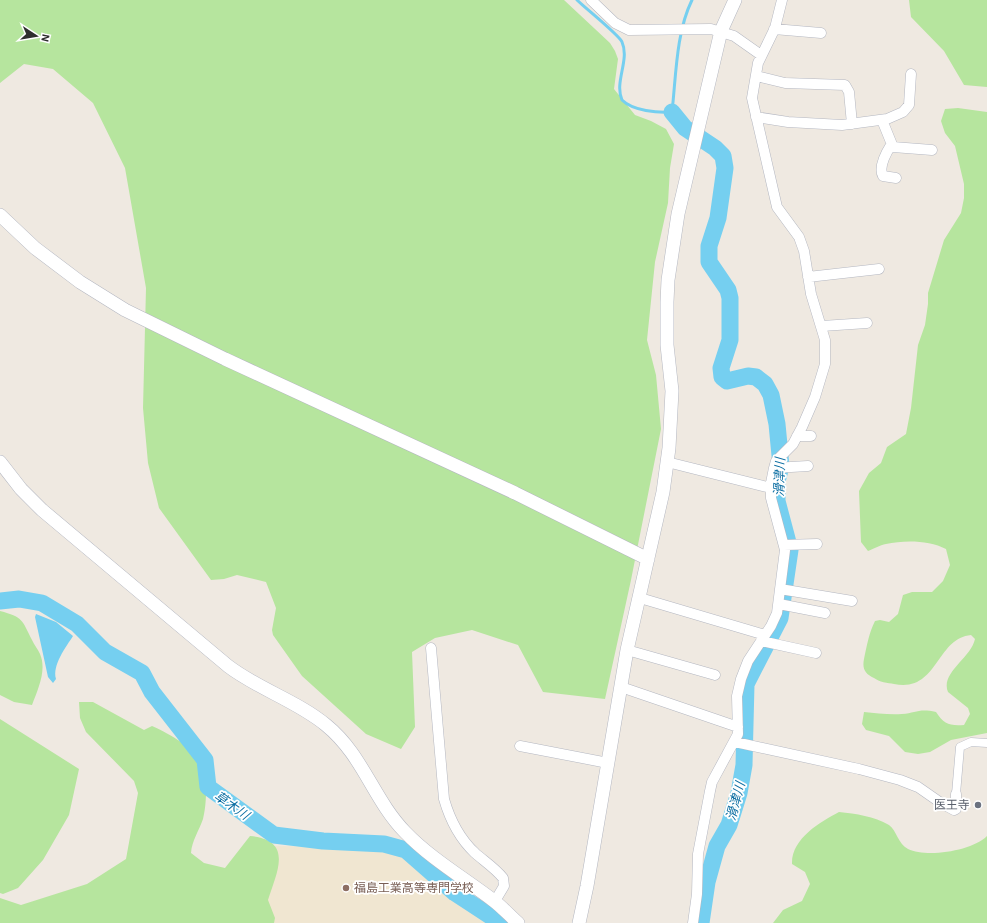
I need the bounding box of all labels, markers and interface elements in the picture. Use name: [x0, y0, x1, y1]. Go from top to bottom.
north arrow: [16, 16, 56, 56]
text: N: [39, 33, 51, 43]
water label: 滑津川: [772, 455, 788, 497]
water label: 滑津川: [724, 779, 748, 822]
water label: 草木川: [211, 789, 253, 824]
place label: 医王寺: [934, 799, 970, 811]
marker: 医王寺: [973, 800, 983, 810]
place label: 福島工業高等専門学校: [354, 881, 474, 894]
marker: 福島工業高等専門学校: [341, 883, 351, 893]

